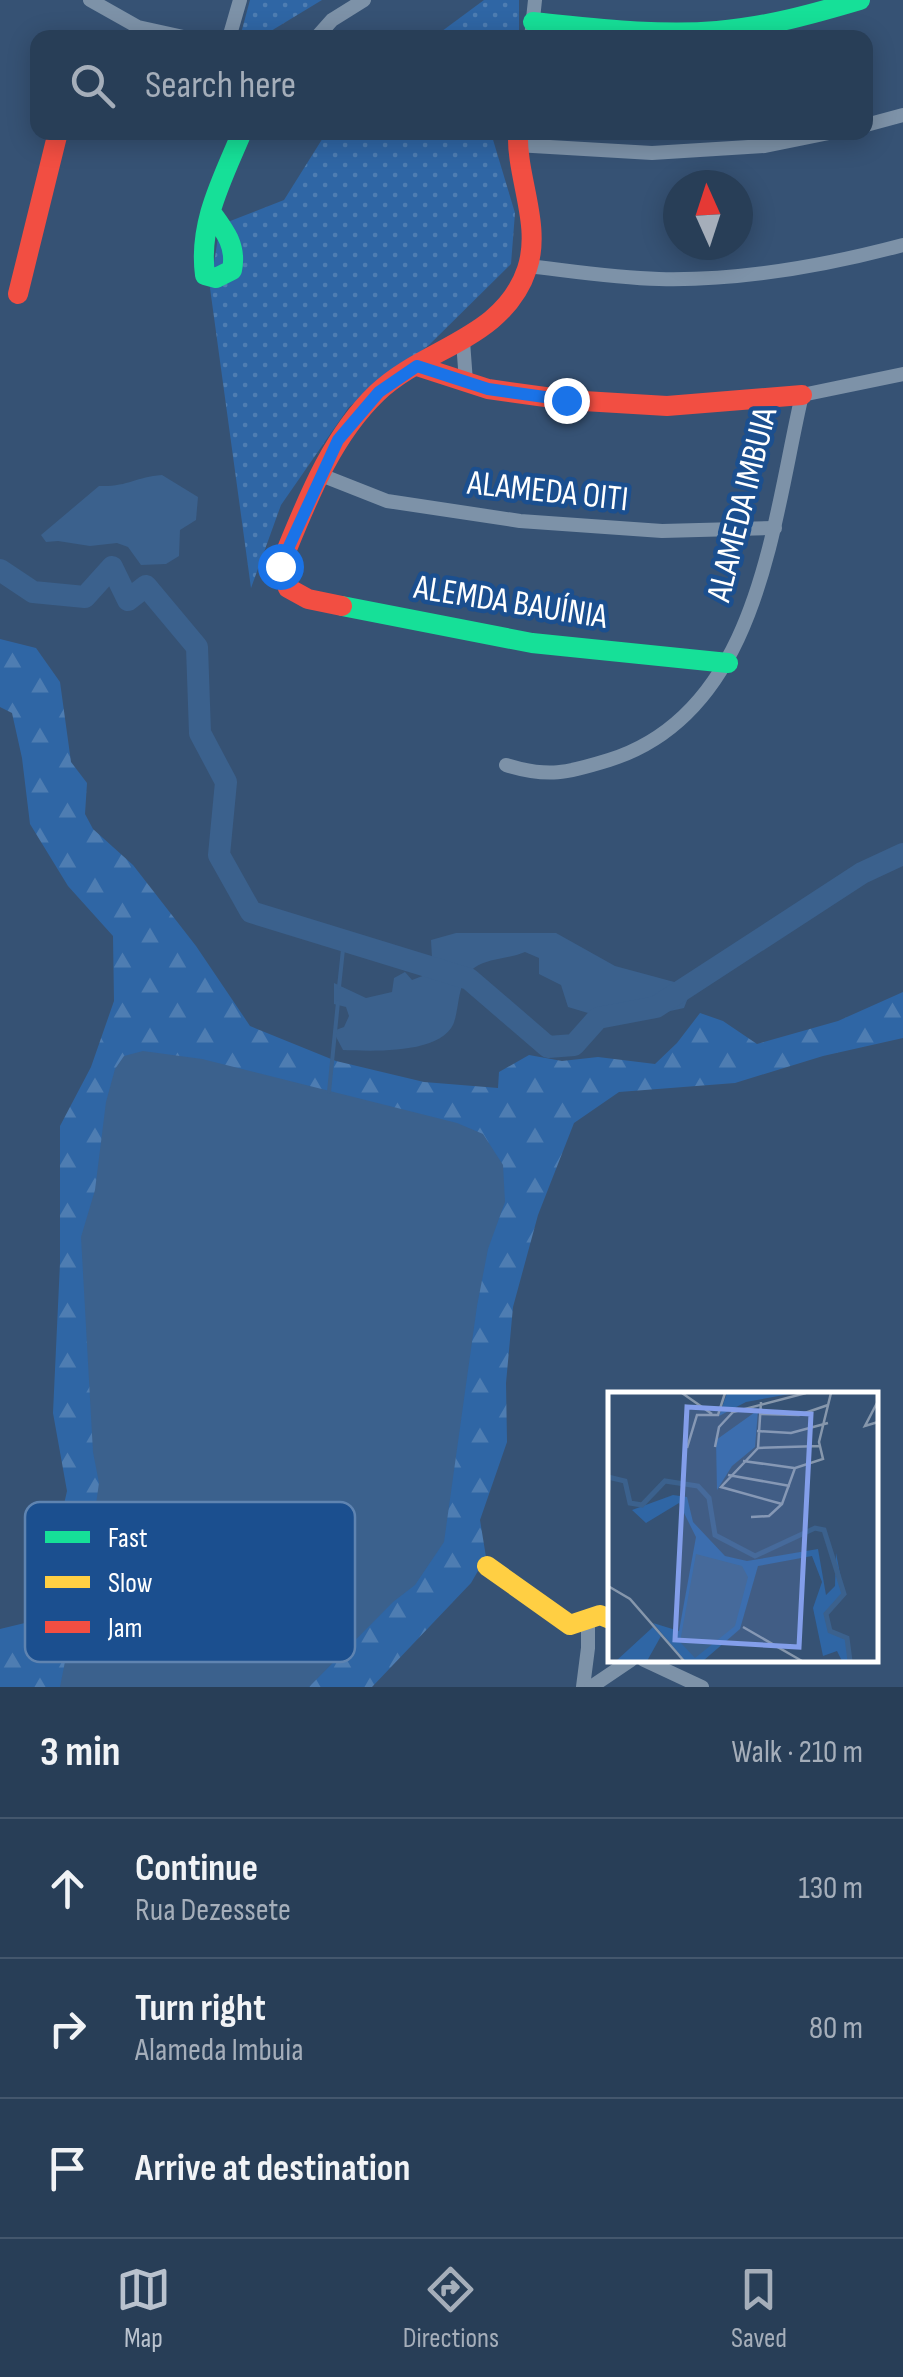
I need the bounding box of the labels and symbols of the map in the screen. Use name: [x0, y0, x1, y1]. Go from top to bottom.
north arrow: [663, 170, 753, 260]
route end: [544, 378, 590, 424]
street label: ALAMEDA IMBUIA: [697, 402, 788, 607]
street label: ALAMEDA OITI: [464, 462, 630, 521]
route start: [258, 544, 304, 590]
street label: ALEMDA BAUÍNIA: [410, 566, 611, 639]
inset map: [608, 1392, 878, 1662]
legend: [25, 1502, 355, 1662]
text: Fast: [108, 1522, 147, 1555]
text: Slow: [108, 1567, 153, 1600]
text: Jam: [107, 1612, 143, 1645]

